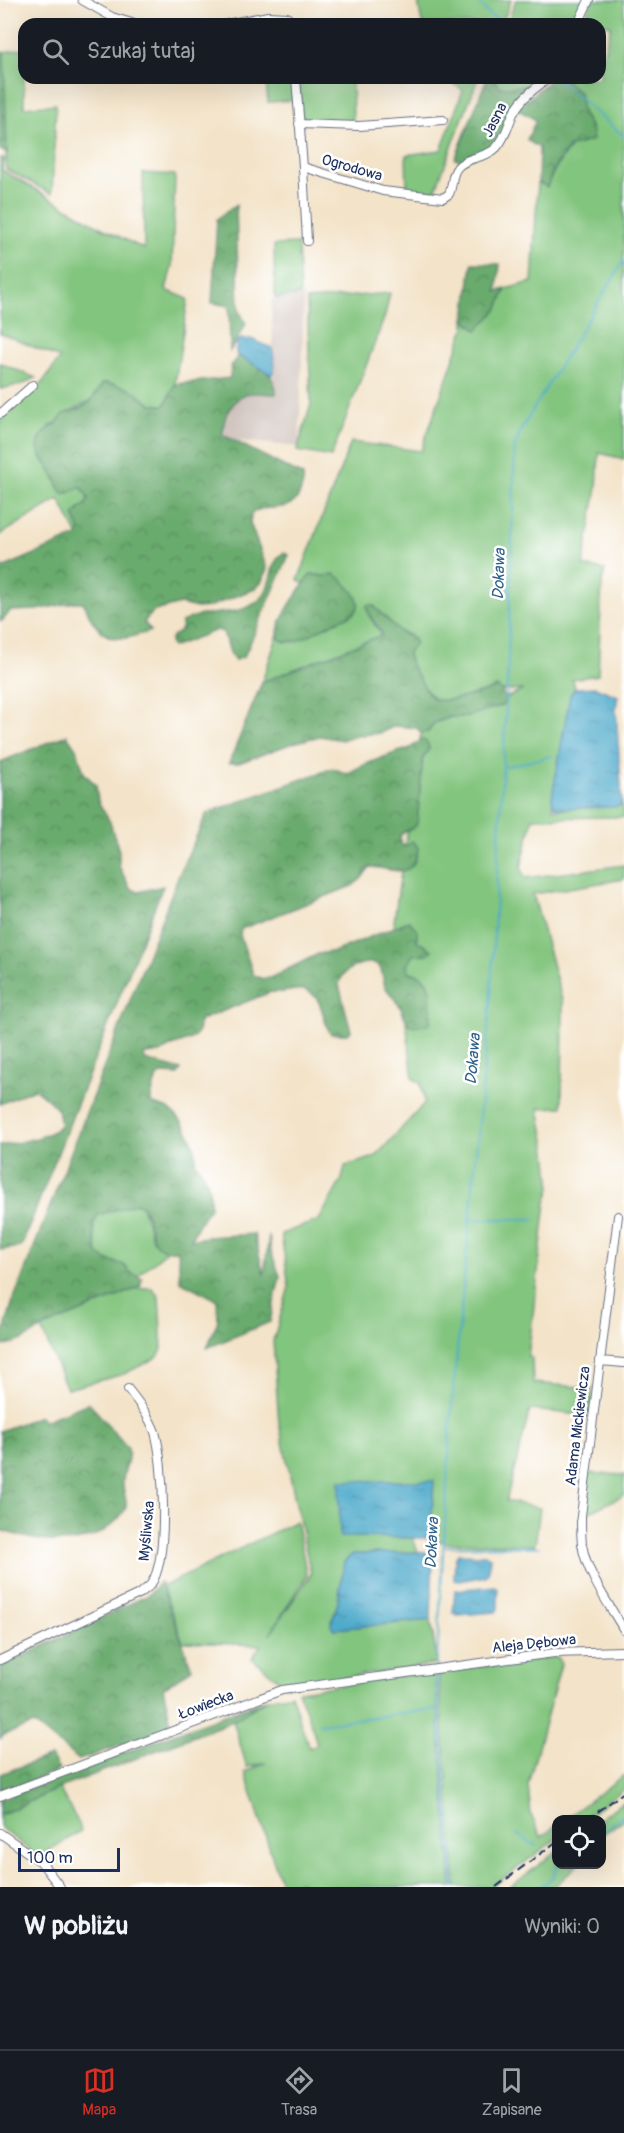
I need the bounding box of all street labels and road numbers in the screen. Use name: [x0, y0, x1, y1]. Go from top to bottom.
street label: Jasna: [478, 99, 512, 141]
street label: Ogrodowa: [319, 150, 385, 186]
street label: Adama Mickiewicza: [561, 1365, 595, 1487]
street label: Myśliwska: [135, 1500, 159, 1562]
street label: Aleja Dębowa: [491, 1630, 577, 1658]
street label: Łowiecka: [175, 1686, 236, 1725]

